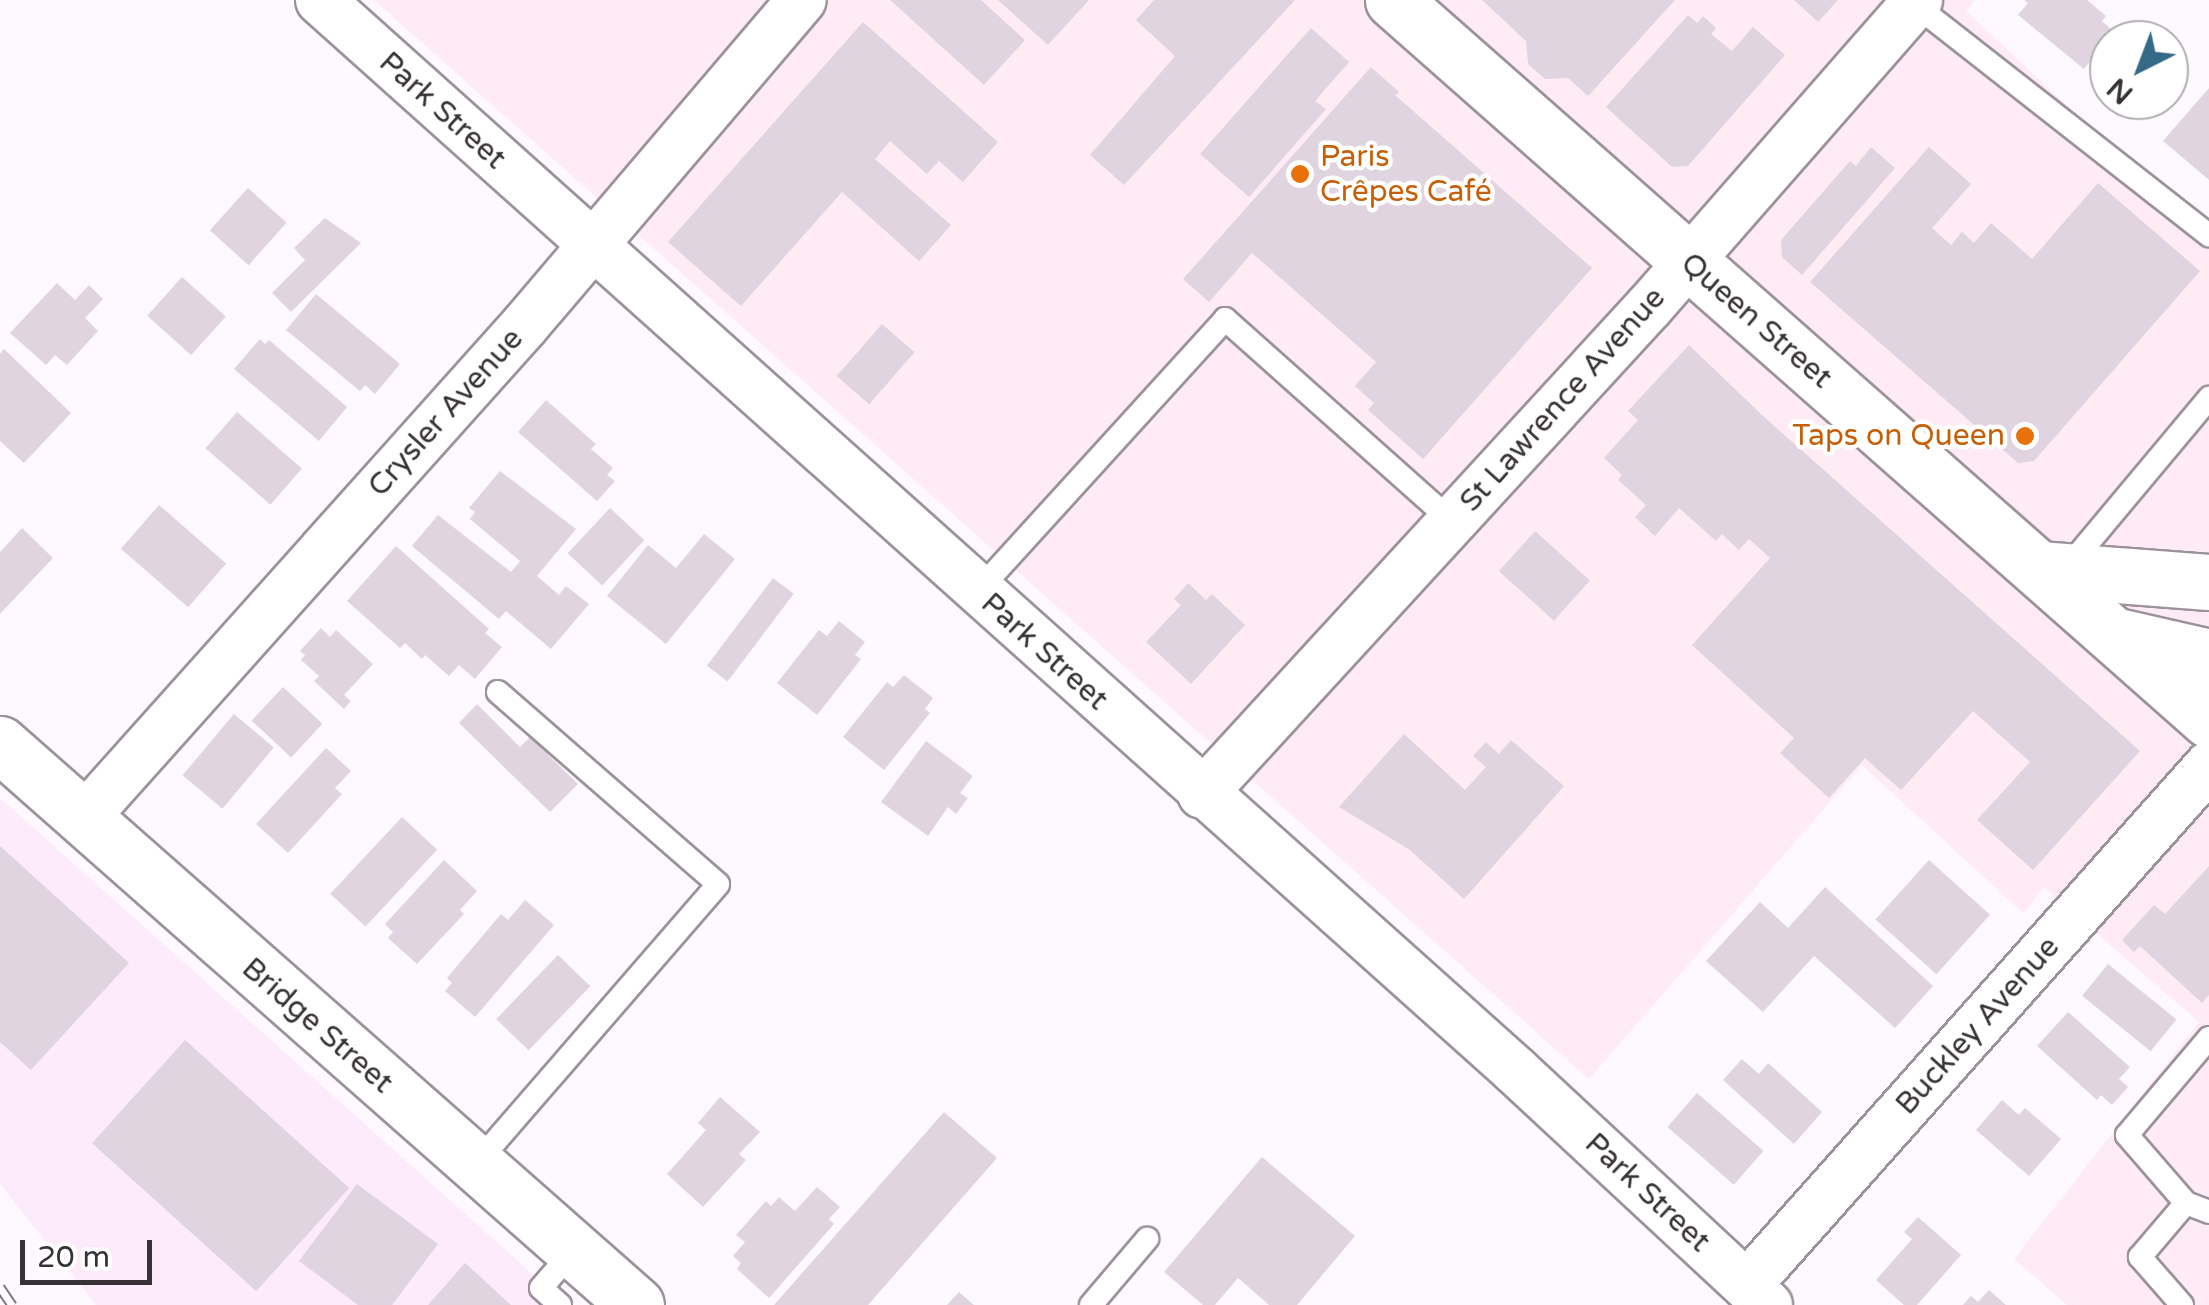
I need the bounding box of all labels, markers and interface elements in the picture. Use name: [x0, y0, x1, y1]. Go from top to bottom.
north arrow: [2089, 20, 2189, 120]
street label: Park Street: [371, 45, 513, 177]
text: N: [2101, 71, 2140, 111]
place label: Paris Crêpes Café: [1320, 139, 1492, 210]
marker: Paris Crêpes Café: [1289, 163, 1311, 185]
street label: Queen Street: [1673, 246, 1839, 396]
street label: St Lawrence Avenue: [1453, 281, 1673, 519]
street label: Crysler Avenue: [361, 322, 531, 504]
place label: Taps on Queen: [1792, 418, 2005, 454]
marker: Taps on Queen: [2014, 425, 2036, 447]
street label: Park Street: [973, 586, 1115, 718]
street label: Buckley Avenue: [1889, 930, 2067, 1122]
street label: Bridge Street: [234, 951, 400, 1101]
street label: Park Street: [1577, 1126, 1717, 1260]
scale bar: [25, 1220, 158, 1282]
text: 20 m: [37, 1239, 110, 1276]

